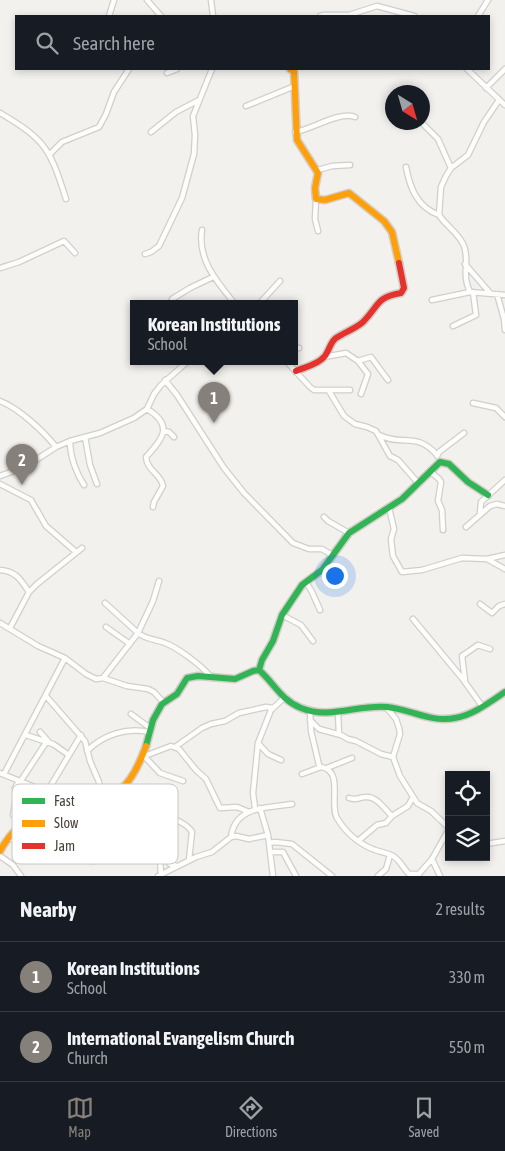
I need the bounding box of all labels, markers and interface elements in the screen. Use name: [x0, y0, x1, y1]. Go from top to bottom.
search box: [15, 15, 490, 70]
icon: search: [33, 29, 61, 57]
text: Search here: [73, 32, 155, 54]
north arrow: [385, 85, 430, 130]
popup: [130, 300, 298, 365]
text: Korean Institutions: [148, 313, 280, 335]
text: School: [148, 335, 187, 353]
pin: 1: [198, 382, 230, 423]
pin: 2: [6, 444, 38, 485]
your location: [322, 563, 348, 589]
map controls: [445, 771, 490, 861]
button: locate: [445, 771, 490, 816]
legend: [12, 784, 178, 864]
text: Fast: [54, 793, 75, 809]
text: Slow: [54, 815, 79, 831]
button: layers: [445, 816, 490, 861]
text: Jam: [54, 838, 75, 854]
text: Nearby: [20, 897, 76, 921]
text: 2 results: [435, 900, 485, 918]
text: Korean Institutions: [67, 957, 200, 979]
text: 1: [32, 968, 40, 986]
text: 330 m: [449, 968, 485, 986]
text: School: [67, 979, 107, 997]
text: International Evangelism Church: [67, 1027, 294, 1049]
text: 2: [32, 1038, 40, 1056]
text: 550 m: [449, 1038, 485, 1056]
text: Church: [67, 1049, 108, 1067]
tab: Map: [66, 1094, 94, 1140]
tab: Directions: [225, 1094, 277, 1140]
tab: Saved: [408, 1094, 439, 1140]

